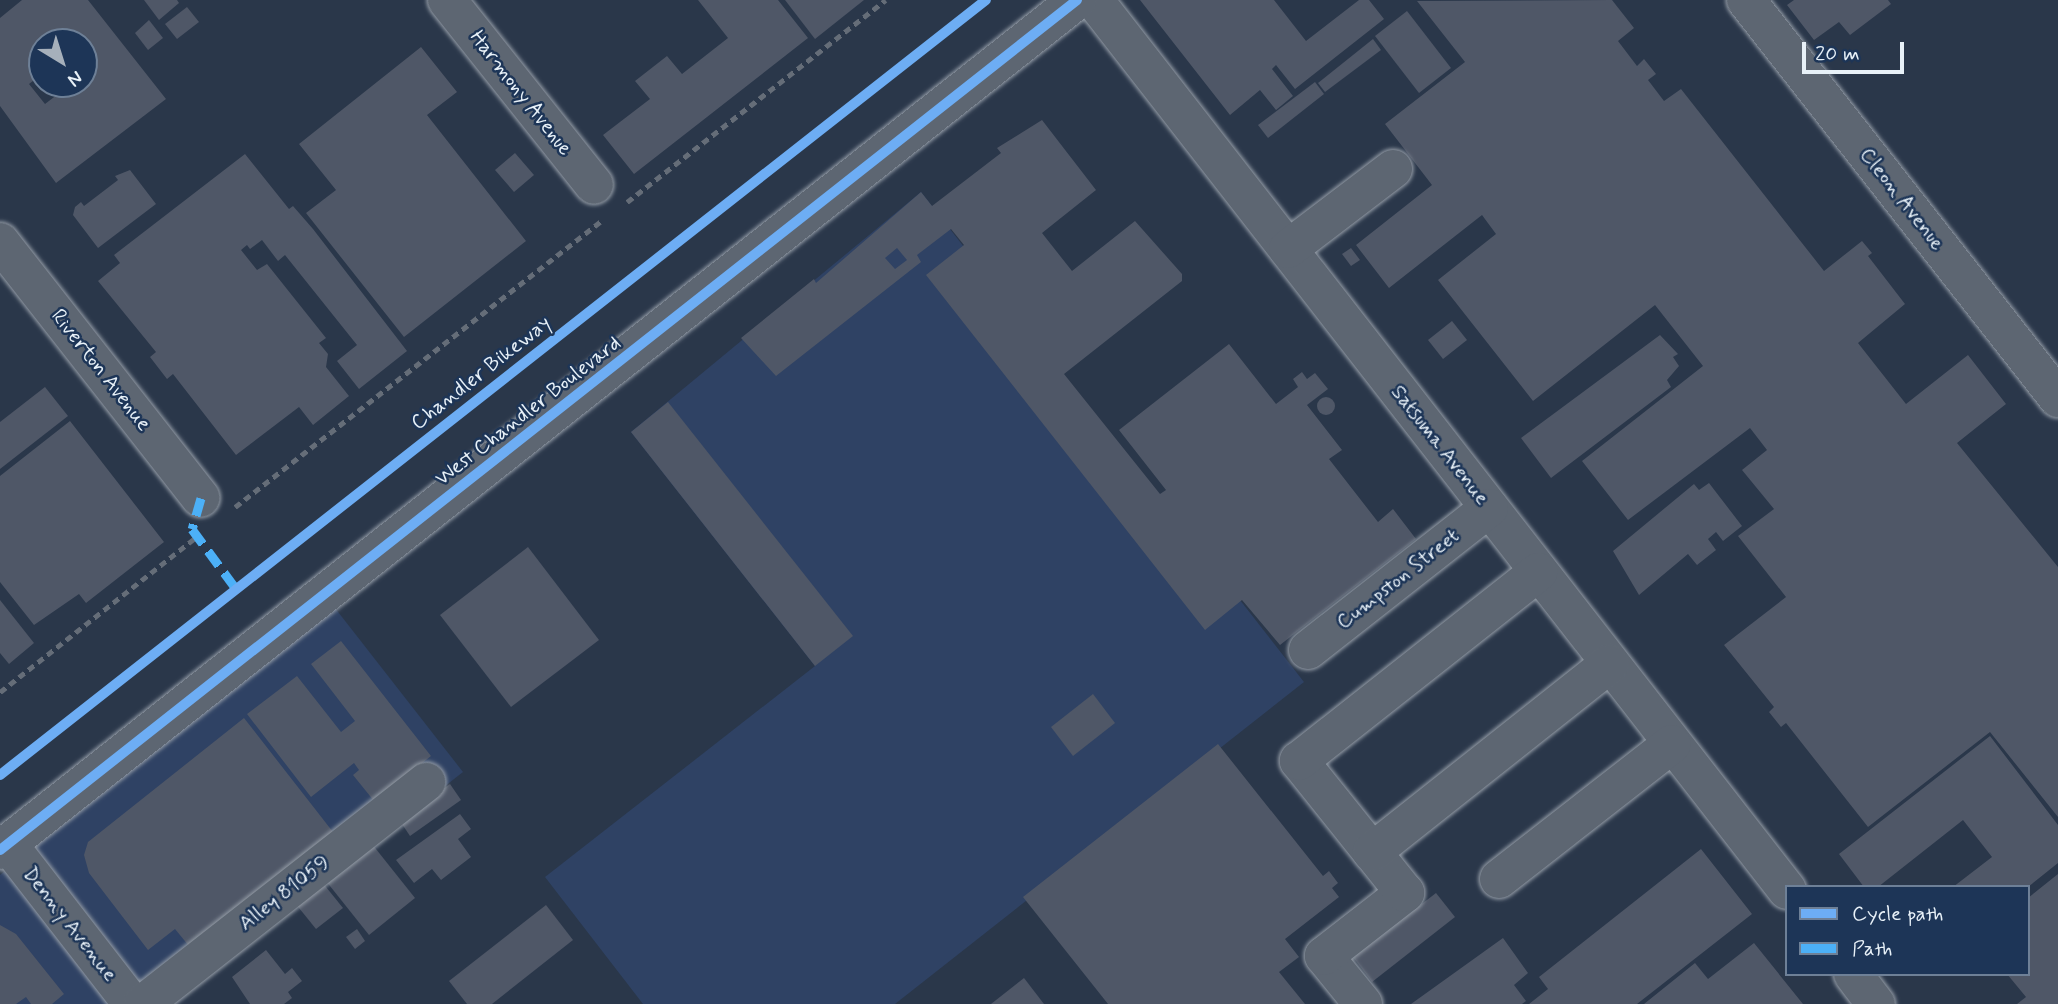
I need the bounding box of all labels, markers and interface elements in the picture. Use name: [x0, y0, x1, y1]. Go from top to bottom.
street label: Harmony Avenue: [463, 23, 579, 163]
north arrow: [28, 28, 98, 98]
scale bar: [1806, 28, 1908, 72]
text: 20 m: [1815, 40, 1860, 68]
text: N: [62, 65, 88, 92]
street label: Cleon Avenue: [1853, 141, 1951, 257]
street label: Riverton Avenue: [45, 303, 157, 437]
street label: Chandler Bikeway: [405, 310, 557, 436]
street label: West Chandler Boulevard: [431, 332, 625, 490]
street label: Satsuma Avenue: [1385, 380, 1495, 510]
street label: Cumpston Street: [1330, 522, 1466, 636]
street label: Alley 81059: [234, 850, 334, 936]
street label: Denny Avenue: [19, 864, 121, 984]
legend: [1785, 885, 2030, 976]
text: Cycle path: [1852, 900, 1943, 928]
text: Path: [1852, 935, 1892, 963]

